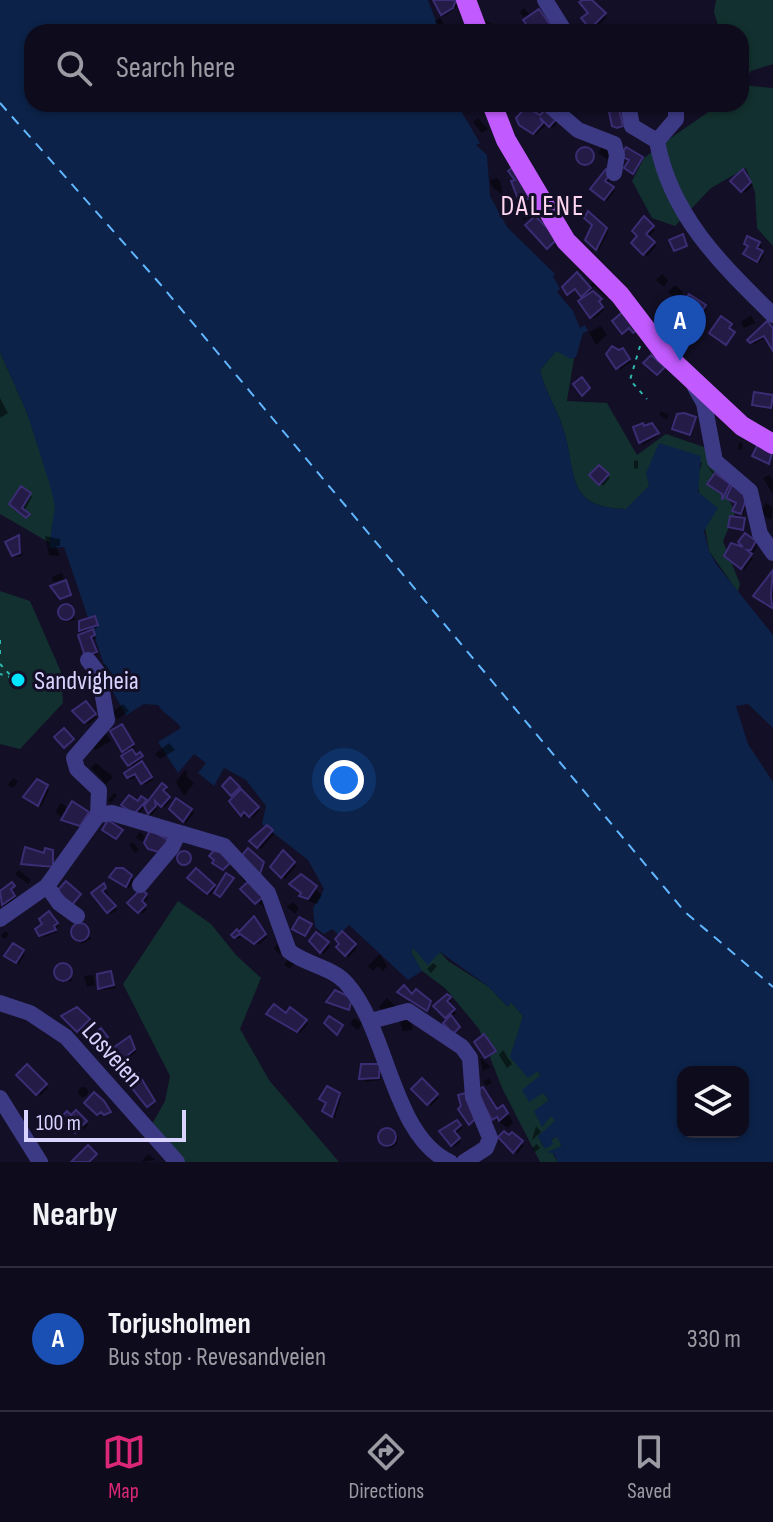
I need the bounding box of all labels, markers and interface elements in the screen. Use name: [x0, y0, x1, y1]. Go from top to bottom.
search box: [24, 24, 749, 112]
icon: search: [52, 46, 96, 90]
text: Search here: [116, 50, 235, 86]
district label: DALENE: [500, 190, 586, 223]
pin: A: [654, 295, 706, 361]
place label: Sandvigheia: [34, 666, 139, 697]
marker: Sandvigheia: [9, 671, 27, 689]
your location: [324, 760, 364, 800]
street label: Losveien: [75, 1016, 149, 1094]
map controls: [677, 1066, 749, 1138]
button: layers: [677, 1066, 749, 1138]
scale bar: [24, 1106, 186, 1142]
text: 100 m: [36, 1110, 81, 1137]
text: Nearby: [32, 1194, 118, 1235]
text: Torjusholmen: [108, 1306, 251, 1342]
text: A: [52, 1324, 64, 1355]
text: 330 m: [687, 1324, 741, 1355]
text: Bus stop · Revesandveien: [108, 1342, 326, 1373]
tab: Map: [102, 1430, 146, 1505]
tab: Directions: [349, 1430, 424, 1505]
tab: Saved: [627, 1430, 671, 1505]

